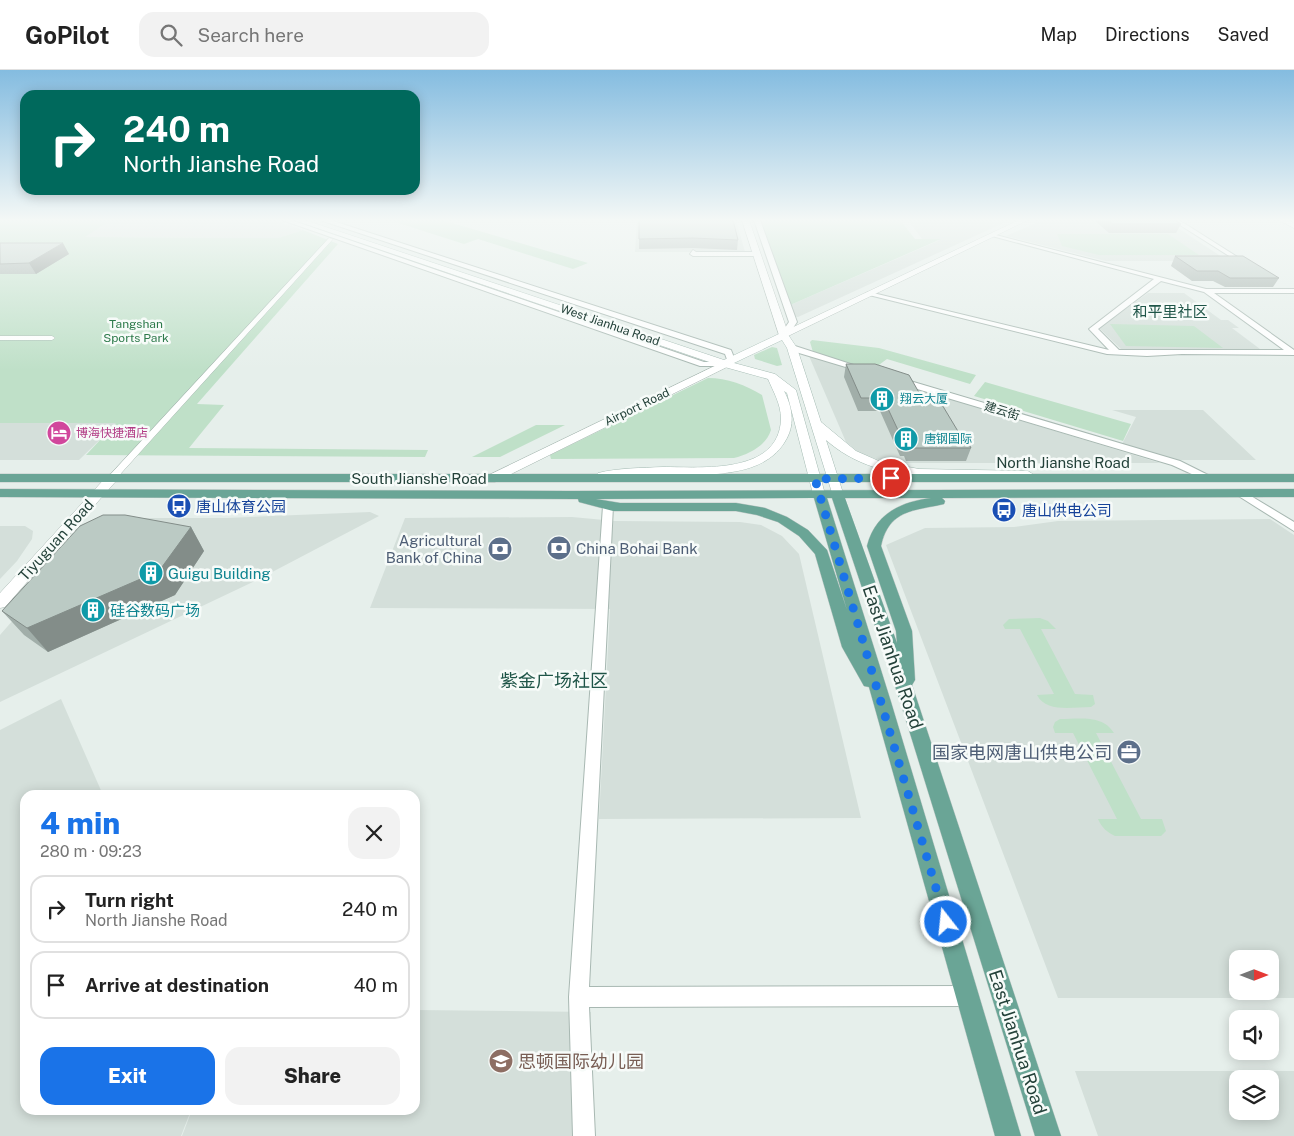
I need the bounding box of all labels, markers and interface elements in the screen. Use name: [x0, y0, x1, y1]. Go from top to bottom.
search box: [139, 12, 489, 57]
text: GoPilot: [25, 21, 109, 49]
icon: search: [157, 21, 185, 49]
text: Search here: [197, 24, 304, 46]
text: Map: [1040, 24, 1077, 45]
text: Directions: [1105, 24, 1190, 45]
text: Saved: [1218, 24, 1269, 45]
text: 240 m: [123, 109, 230, 150]
icon: right: [40, 110, 105, 175]
text: North Jianshe Road: [123, 151, 319, 177]
street label: West Jianhua Road: [558, 301, 662, 349]
district label: 和平里社区: [1132, 303, 1208, 320]
park label: Tangshan Sports Park: [103, 317, 169, 345]
street label: Airport Road: [602, 385, 672, 429]
building icon: 翔云大厦: [869, 386, 895, 412]
place label: 翔云大厦: [900, 392, 948, 406]
street label: 建云街: [983, 399, 1021, 423]
hotel icon: 博海快捷酒店: [46, 420, 72, 446]
place label: 博海快捷酒店: [76, 426, 148, 440]
building icon: 唐钢国际: [893, 426, 919, 452]
place label: 唐钢国际: [924, 432, 972, 446]
street label: North Jianshe Road: [996, 454, 1130, 471]
pin: [870, 457, 912, 499]
icon: arrive: [877, 464, 905, 492]
street label: South Jianshe Road: [351, 470, 487, 487]
bus stop icon: 唐山体育公园: [166, 493, 192, 519]
street label: Tiyuguan Road: [15, 496, 97, 584]
bus stop icon: 唐山供电公司: [991, 497, 1017, 523]
place label: 唐山体育公园: [196, 498, 286, 515]
place label: 唐山供电公司: [1022, 502, 1112, 519]
place label: Agricultural Bank of China: [386, 532, 482, 566]
bank icon: China Bohai Bank: [546, 535, 572, 561]
bank icon: Agricultural Bank of China: [487, 536, 513, 562]
place label: China Bohai Bank: [576, 540, 698, 557]
building icon: Guigu Building: [138, 560, 164, 586]
place label: Guigu Building: [168, 565, 271, 582]
street label: East Jianhua Road: [859, 582, 927, 732]
building icon: 硅谷数码广场: [80, 597, 106, 623]
place label: 硅谷数码广场: [110, 602, 200, 619]
district label: 紫金广场社区: [500, 670, 608, 691]
office icon: 国家电网唐山供电公司: [1116, 739, 1142, 765]
place label: 国家电网唐山供电公司: [932, 742, 1112, 763]
text: 4 min: [40, 805, 120, 841]
button: close: [348, 807, 400, 859]
text: 280 m · 09:23: [40, 842, 142, 861]
text: Turn right: [85, 889, 174, 911]
icon: right: [42, 895, 70, 923]
position arrow: [919, 895, 971, 947]
text: 240 m: [342, 898, 398, 920]
text: North Jianshe Road: [85, 911, 228, 930]
north arrow: [1229, 950, 1279, 1000]
map controls: [1229, 950, 1279, 1120]
street label: East Jianhua Road: [985, 967, 1051, 1117]
icon: arrive: [42, 971, 70, 999]
text: Arrive at destination: [85, 974, 269, 996]
text: 40 m: [353, 974, 398, 996]
button: sound: [1229, 1010, 1279, 1060]
button: Exit: [40, 1047, 215, 1105]
button: Share: [225, 1047, 400, 1105]
school or university icon: 思顿国际幼儿园: [488, 1048, 514, 1074]
place label: 思顿国际幼儿园: [518, 1051, 644, 1072]
button: layers: [1229, 1070, 1279, 1120]

